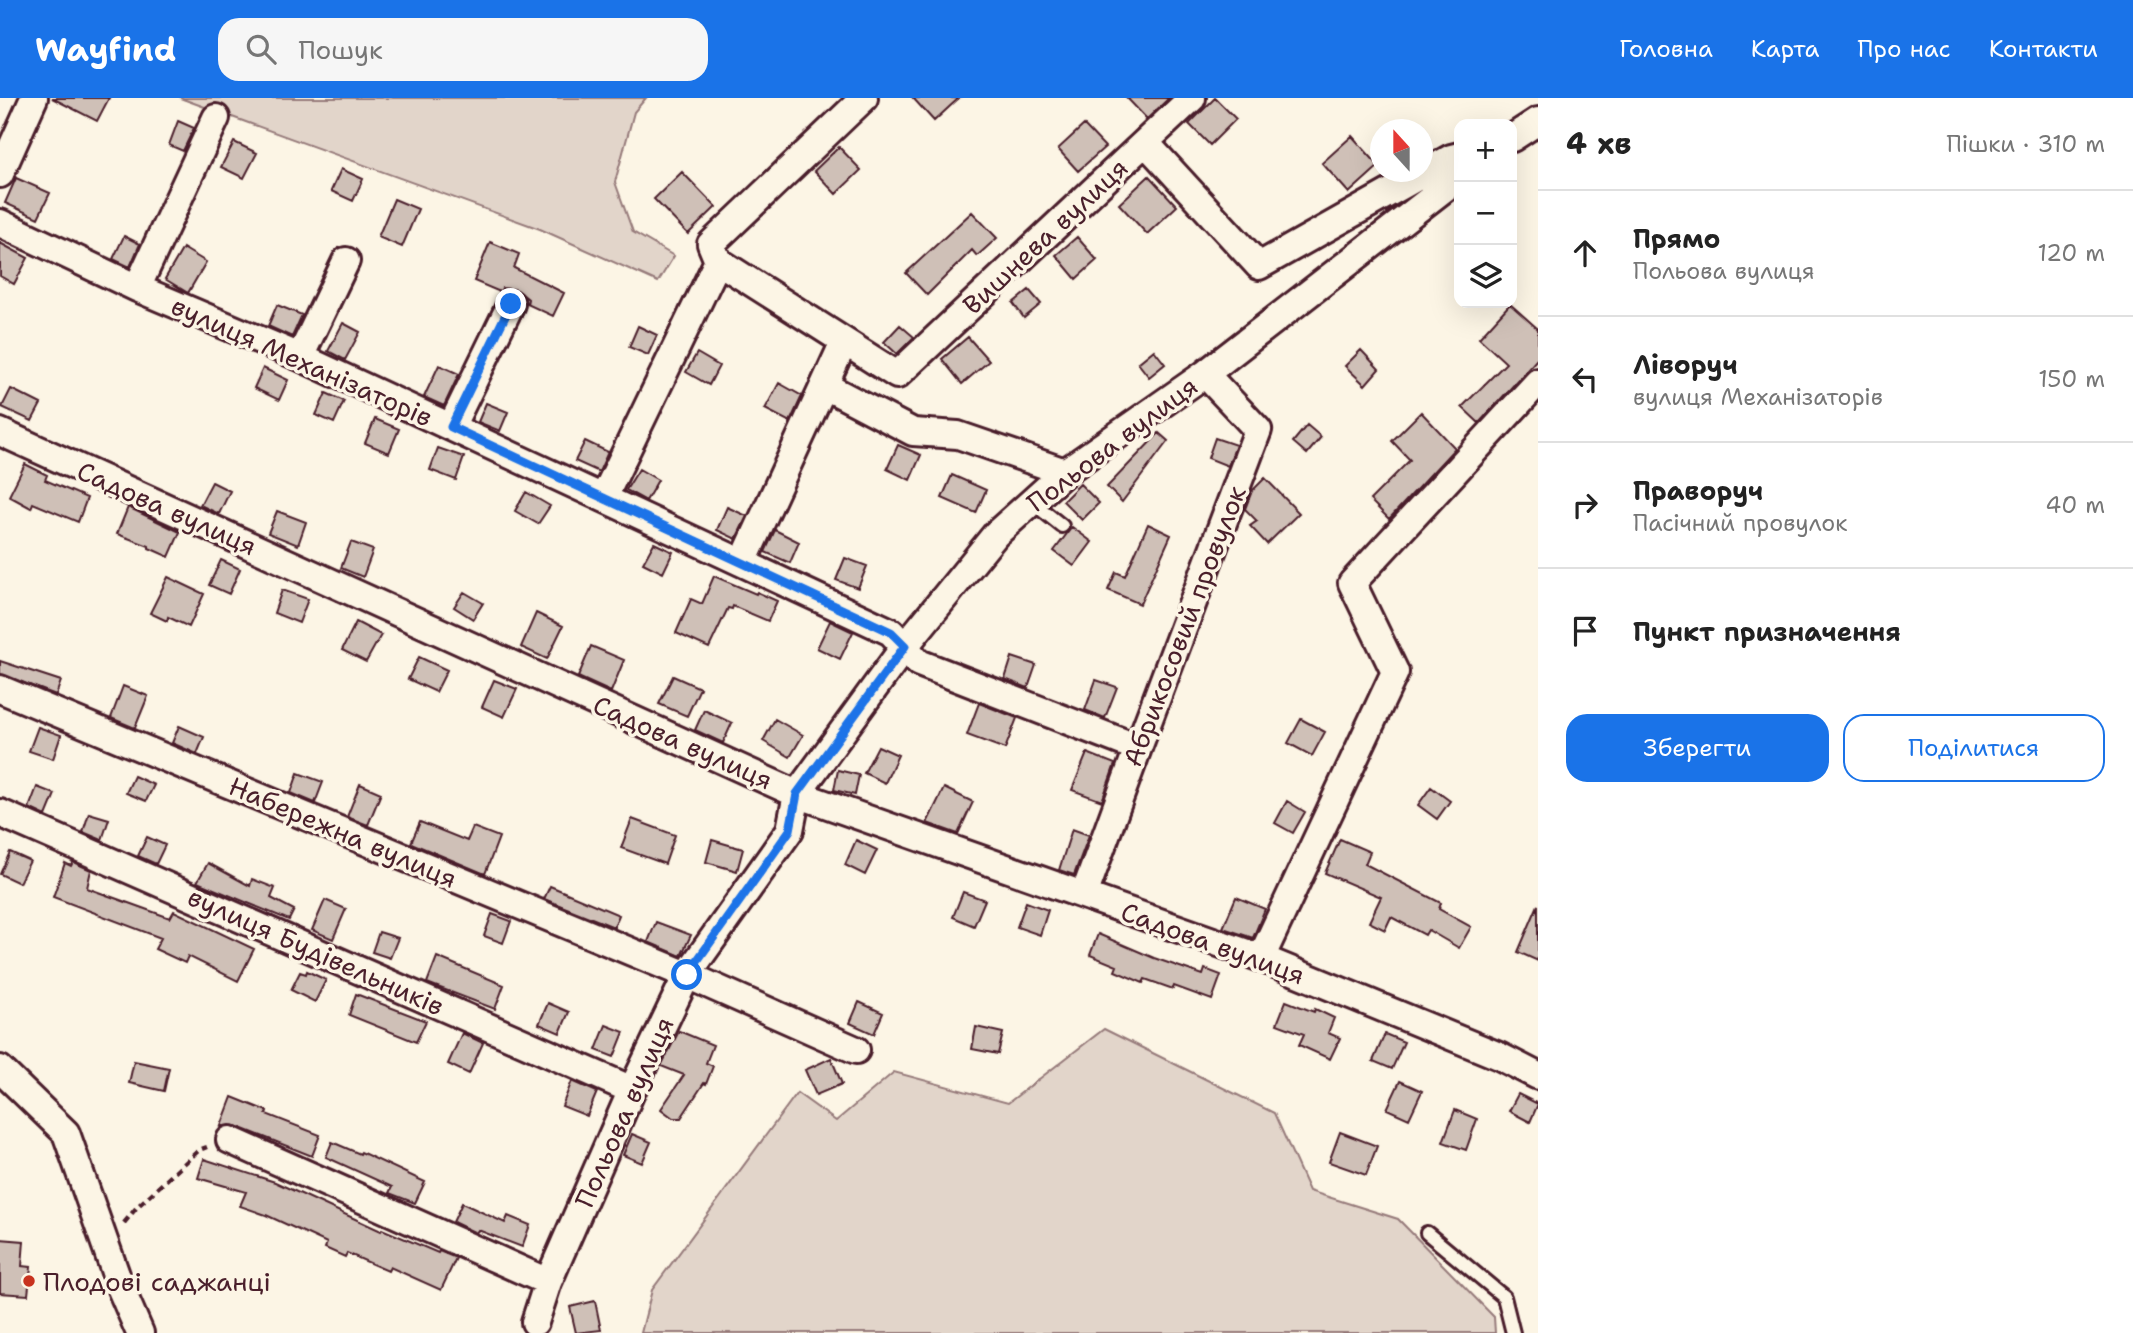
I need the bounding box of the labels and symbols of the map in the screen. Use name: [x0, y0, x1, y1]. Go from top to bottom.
north arrow: [1370, 119, 1433, 182]
street label: Вишнева вулиця: [955, 150, 1135, 322]
street label: вулиця Механізаторів: [166, 288, 438, 434]
route end: [495, 288, 526, 319]
street label: Польова вулиця: [1019, 368, 1205, 520]
street label: Садова вулиця: [72, 453, 262, 563]
street label: Абрикосовий провулок: [1114, 480, 1254, 771]
street label: Садова вулиця: [588, 687, 778, 797]
street label: Набережна вулиця: [224, 768, 462, 896]
street label: вулиця Будівельників: [182, 879, 450, 1023]
street label: Садова вулиця: [1116, 894, 1310, 992]
route start: [671, 959, 702, 990]
street label: Польова вулиця: [566, 1011, 682, 1213]
place label: Плодові саджанці: [43, 1264, 271, 1299]
marker: Плодові саджанці: [21, 1273, 37, 1289]

